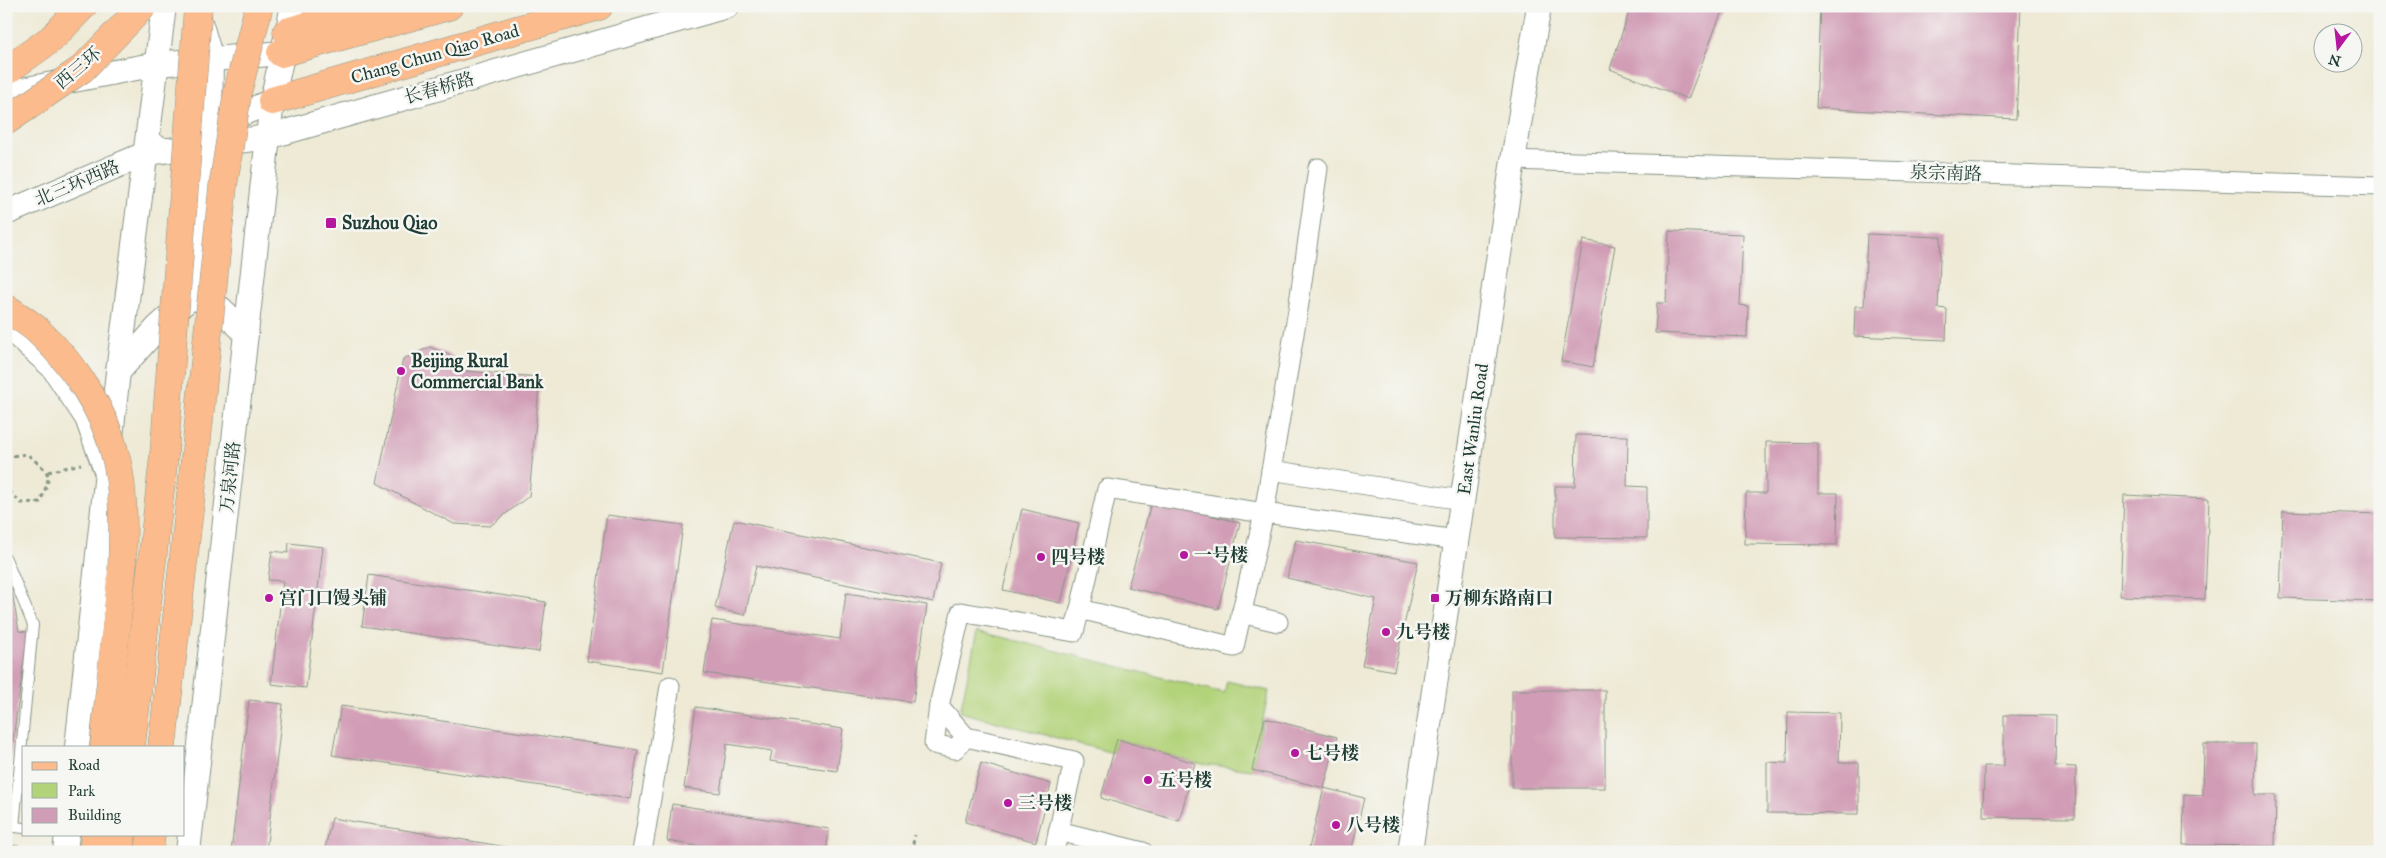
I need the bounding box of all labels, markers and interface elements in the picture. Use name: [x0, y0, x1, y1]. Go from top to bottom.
street label: Chang Chun Qiao Road: [348, 19, 522, 90]
north arrow: [2314, 22, 2364, 72]
street label: 西三环: [50, 42, 106, 94]
text: N: [2327, 50, 2343, 70]
street label: 长春桥路: [401, 68, 477, 108]
street label: 北三环西路: [31, 155, 123, 211]
street label: 泉宗南路: [1910, 161, 1982, 185]
place label: Suzhou Qiao: [342, 212, 437, 235]
marker: Suzhou Qiao: [324, 216, 338, 230]
place label: Beijing Rural Commercial Bank: [411, 350, 544, 393]
street label: East Wanliu Road: [1453, 362, 1493, 496]
marker: Beijing Rural Commercial Bank: [395, 365, 407, 377]
street label: 万泉河路: [215, 440, 245, 514]
place label: 一号楼: [1194, 544, 1248, 566]
place label: 四号楼: [1051, 546, 1105, 568]
marker: 一号楼: [1178, 549, 1190, 561]
marker: 四号楼: [1035, 551, 1047, 563]
place label: 宫门口馒头铺: [279, 587, 387, 609]
place label: 万柳东路南口: [1445, 587, 1553, 609]
marker: 宫门口馒头铺: [263, 592, 275, 604]
marker: 万柳东路南口: [1429, 592, 1441, 604]
place label: 九号楼: [1396, 621, 1450, 643]
marker: 九号楼: [1380, 626, 1392, 638]
place label: 七号楼: [1305, 742, 1359, 764]
legend: [22, 746, 185, 836]
marker: 七号楼: [1289, 747, 1301, 759]
text: Road: [68, 756, 100, 774]
place label: 五号楼: [1158, 769, 1212, 791]
marker: 五号楼: [1142, 774, 1154, 786]
text: Park: [68, 782, 95, 800]
place label: 三号楼: [1018, 792, 1072, 814]
marker: 三号楼: [1002, 797, 1014, 809]
text: Building: [68, 806, 122, 824]
place label: 八号楼: [1346, 814, 1400, 836]
marker: 八号楼: [1330, 819, 1342, 831]

